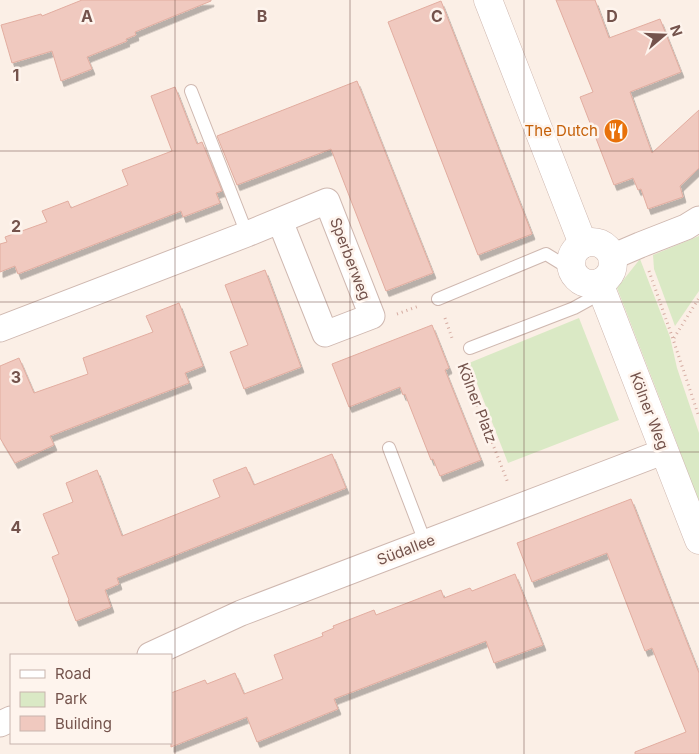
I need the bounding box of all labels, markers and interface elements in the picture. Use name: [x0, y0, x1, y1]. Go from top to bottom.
text: A: [81, 6, 93, 26]
text: B: [257, 6, 267, 26]
text: C: [431, 6, 443, 26]
text: D: [606, 6, 618, 26]
north arrow: [639, 10, 689, 60]
text: N: [667, 23, 687, 38]
text: 1: [13, 65, 19, 85]
restaurant icon: The Dutch: [603, 118, 629, 144]
place label: The Dutch: [525, 121, 598, 140]
street label: Sperberweg: [326, 215, 375, 303]
text: 2: [11, 216, 21, 236]
street label: Kölner Platz: [453, 360, 501, 446]
text: 3: [11, 367, 21, 387]
street label: Kölner Weg: [626, 369, 673, 452]
text: 4: [11, 517, 22, 537]
street label: Südallee: [374, 530, 438, 569]
legend: [10, 654, 172, 744]
text: Road: [55, 664, 91, 683]
text: Park: [55, 689, 88, 708]
text: Building: [55, 714, 112, 733]

